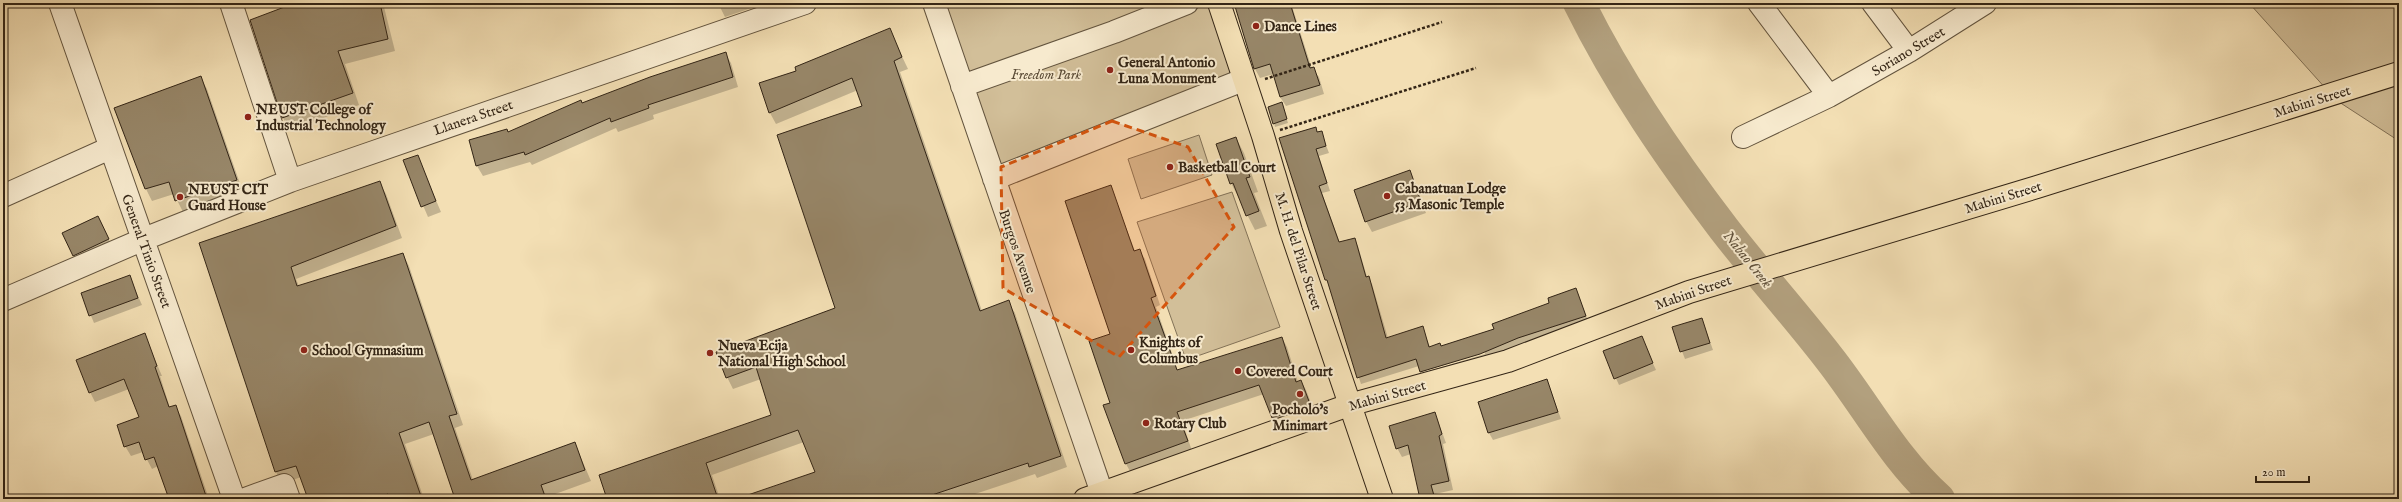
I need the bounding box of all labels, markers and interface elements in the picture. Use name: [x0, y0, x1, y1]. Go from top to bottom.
place label: Dance Lines: [1264, 18, 1337, 36]
marker: Dance Lines: [1251, 21, 1261, 31]
street label: Soriano Street: [1869, 23, 1949, 81]
place label: General Antonio Luna Monument: [1118, 54, 1217, 88]
marker: General Antonio Luna Monument: [1105, 65, 1115, 75]
park label: Freedom Park: [1011, 66, 1081, 84]
street label: Mabini Street: [2272, 82, 2353, 122]
street label: Llanera Street: [431, 96, 516, 140]
place label: NEUST College of Industrial Technology: [255, 101, 387, 135]
marker: NEUST College of Industrial Technology: [243, 112, 253, 122]
place label: Basketball Court: [1178, 159, 1276, 177]
marker: Basketball Court: [1165, 162, 1175, 172]
street label: Mabini Street: [1963, 178, 2044, 218]
place label: Cabanatuan Lodge 53 Masonic Temple: [1395, 180, 1506, 214]
place label: NEUST CIT Guard House: [187, 181, 269, 215]
street label: M. H. del Pilar Street: [1271, 190, 1326, 313]
marker: Cabanatuan Lodge 53 Masonic Temple: [1382, 191, 1392, 201]
street label: General Tinio Street: [117, 192, 175, 311]
marker: NEUST CIT Guard House: [175, 192, 185, 202]
street label: Burgos Avenue: [994, 207, 1040, 296]
water label: Nabao Creek: [1719, 227, 1776, 292]
street label: Mabini Street: [1653, 271, 1734, 314]
place label: Knights of Columbus: [1139, 334, 1204, 368]
place label: Nueva Ecija National High School: [717, 337, 847, 371]
place label: School Gymnasium: [312, 342, 424, 360]
marker: School Gymnasium: [299, 345, 309, 355]
marker: Knights of Columbus: [1126, 345, 1136, 355]
marker: Nueva Ecija National High School: [705, 348, 715, 358]
place label: Covered Court: [1246, 363, 1333, 381]
marker: Covered Court: [1233, 366, 1243, 376]
street label: Mabini Street: [1347, 376, 1428, 416]
marker: Pocholo's Minimart: [1295, 389, 1305, 399]
place label: Pocholo's Minimart: [1272, 401, 1328, 435]
place label: Rotary Club: [1154, 415, 1227, 433]
marker: Rotary Club: [1141, 418, 1151, 428]
scale bar: [2256, 458, 2309, 484]
text: 20 m: [2262, 465, 2285, 480]

